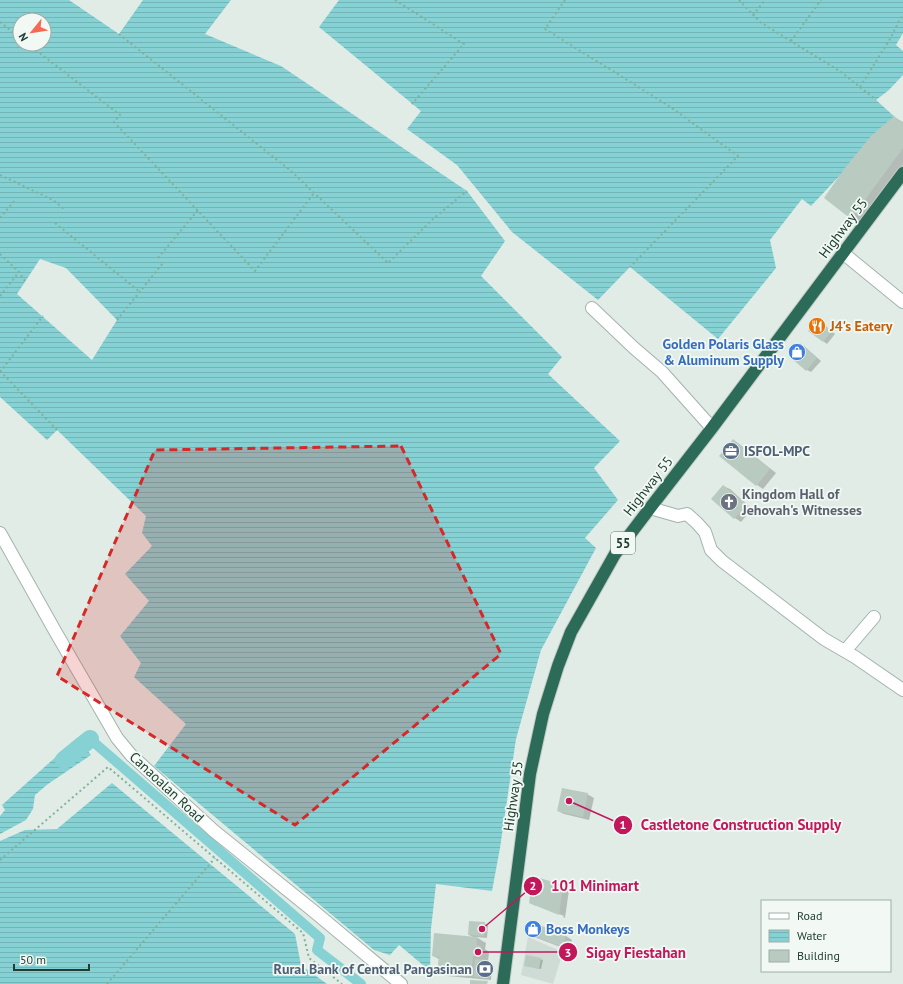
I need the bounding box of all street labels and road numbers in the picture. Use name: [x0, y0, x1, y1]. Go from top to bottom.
street label: Highway 55: [815, 194, 871, 262]
street label: Highway 55: [619, 453, 677, 519]
road number: 55: [611, 532, 635, 554]
street label: Canaoalan Road: [126, 748, 208, 826]
street label: Highway 55: [499, 760, 527, 832]

